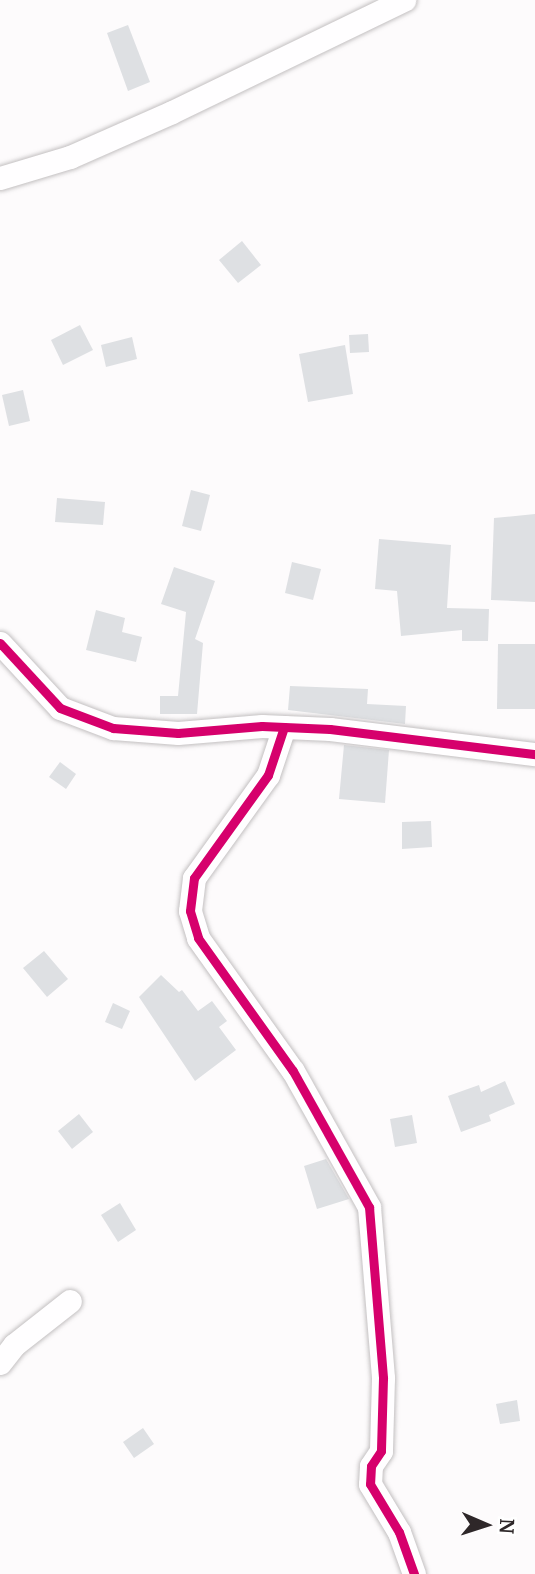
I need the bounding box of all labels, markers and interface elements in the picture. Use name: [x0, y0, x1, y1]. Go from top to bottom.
north arrow: [451, 1490, 521, 1560]
text: N: [495, 1518, 519, 1534]

